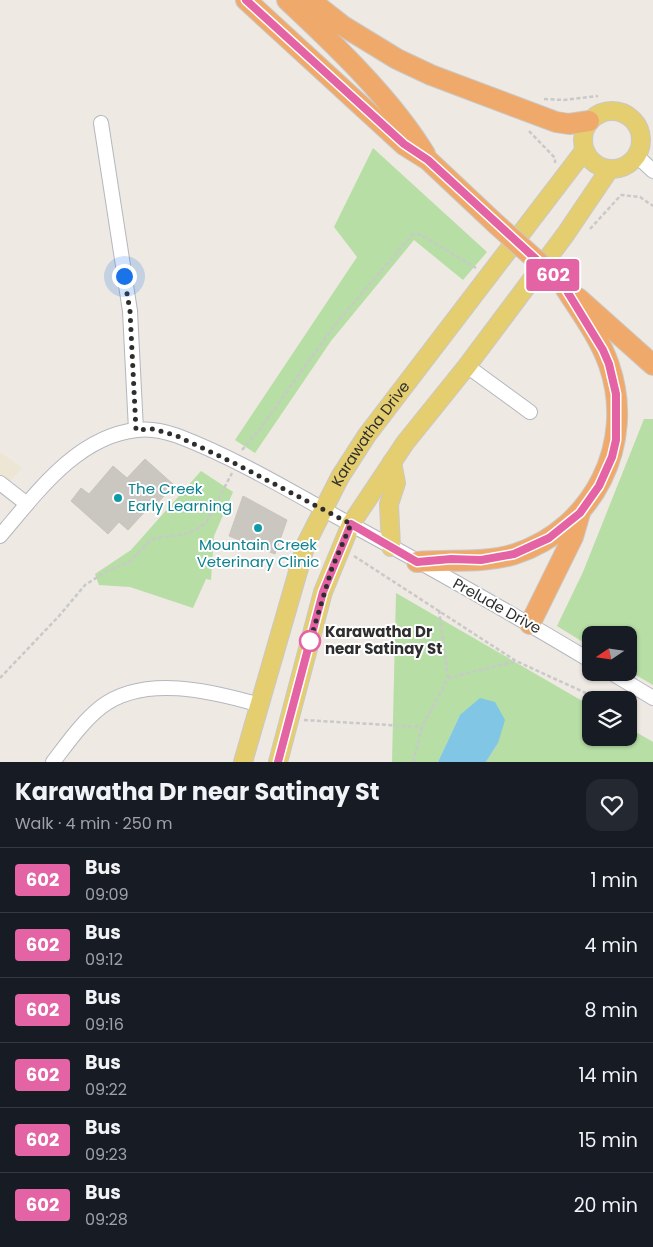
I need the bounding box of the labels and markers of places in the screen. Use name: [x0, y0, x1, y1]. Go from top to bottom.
place label: The Creek Early Learning: [128, 478, 232, 516]
marker: The Creek Early Learning: [112, 492, 124, 504]
marker: Mountain Creek Veterinary Clinic: [252, 522, 264, 534]
place label: Mountain Creek Veterinary Clinic: [197, 534, 319, 572]
place label: Karawatha Dr near Satinay St: [325, 621, 442, 659]
marker: Karawatha Dr near Satinay St: [299, 630, 321, 652]

